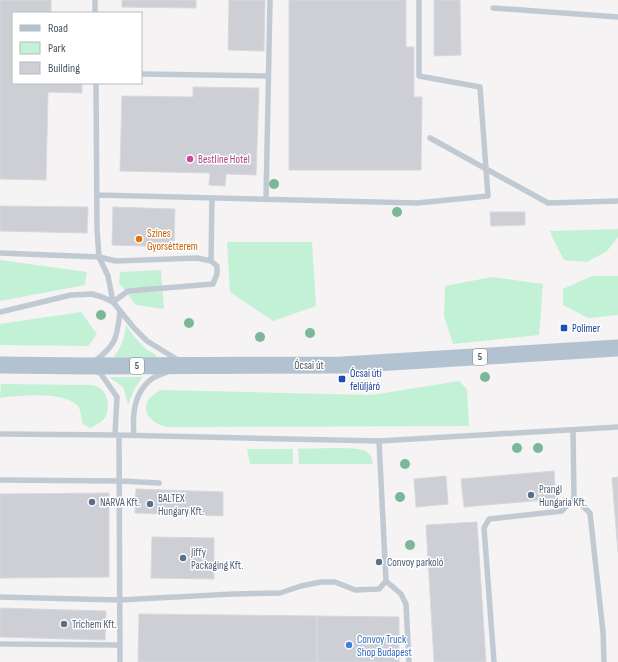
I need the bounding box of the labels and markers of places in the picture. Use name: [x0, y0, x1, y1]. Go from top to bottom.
place label: Bestline Hotel: [198, 153, 250, 166]
marker: Bestline Hotel: [185, 154, 195, 164]
place label: Szines Gyorsétterem: [147, 227, 198, 253]
marker: Szines Gyorsétterem: [134, 234, 144, 244]
place label: Polimer: [572, 322, 600, 335]
marker: Polimer: [559, 323, 569, 333]
place label: Ócsai úti felüljáró: [350, 367, 382, 393]
marker: Ócsai úti felüljáró: [337, 374, 347, 384]
place label: Prangl Hungaria Kft.: [539, 483, 587, 509]
marker: Prangl Hungaria Kft.: [526, 490, 536, 500]
place label: BALTEX Hungary Kft.: [158, 492, 204, 518]
place label: NARVA Kft.: [100, 496, 140, 509]
marker: NARVA Kft.: [87, 497, 97, 507]
marker: BALTEX Hungary Kft.: [145, 499, 155, 509]
place label: Jiffy Packaging Kft.: [190, 546, 243, 572]
marker: Jiffy Packaging Kft.: [178, 553, 188, 563]
place label: Convoy parkoló: [387, 556, 444, 569]
marker: Convoy parkoló: [374, 557, 384, 567]
place label: Trichem Kft.: [72, 618, 117, 631]
marker: Trichem Kft.: [59, 619, 69, 629]
place label: Convoy Truck Shop Budapest: [357, 633, 413, 659]
marker: Convoy Truck Shop Budapest: [344, 640, 354, 650]

